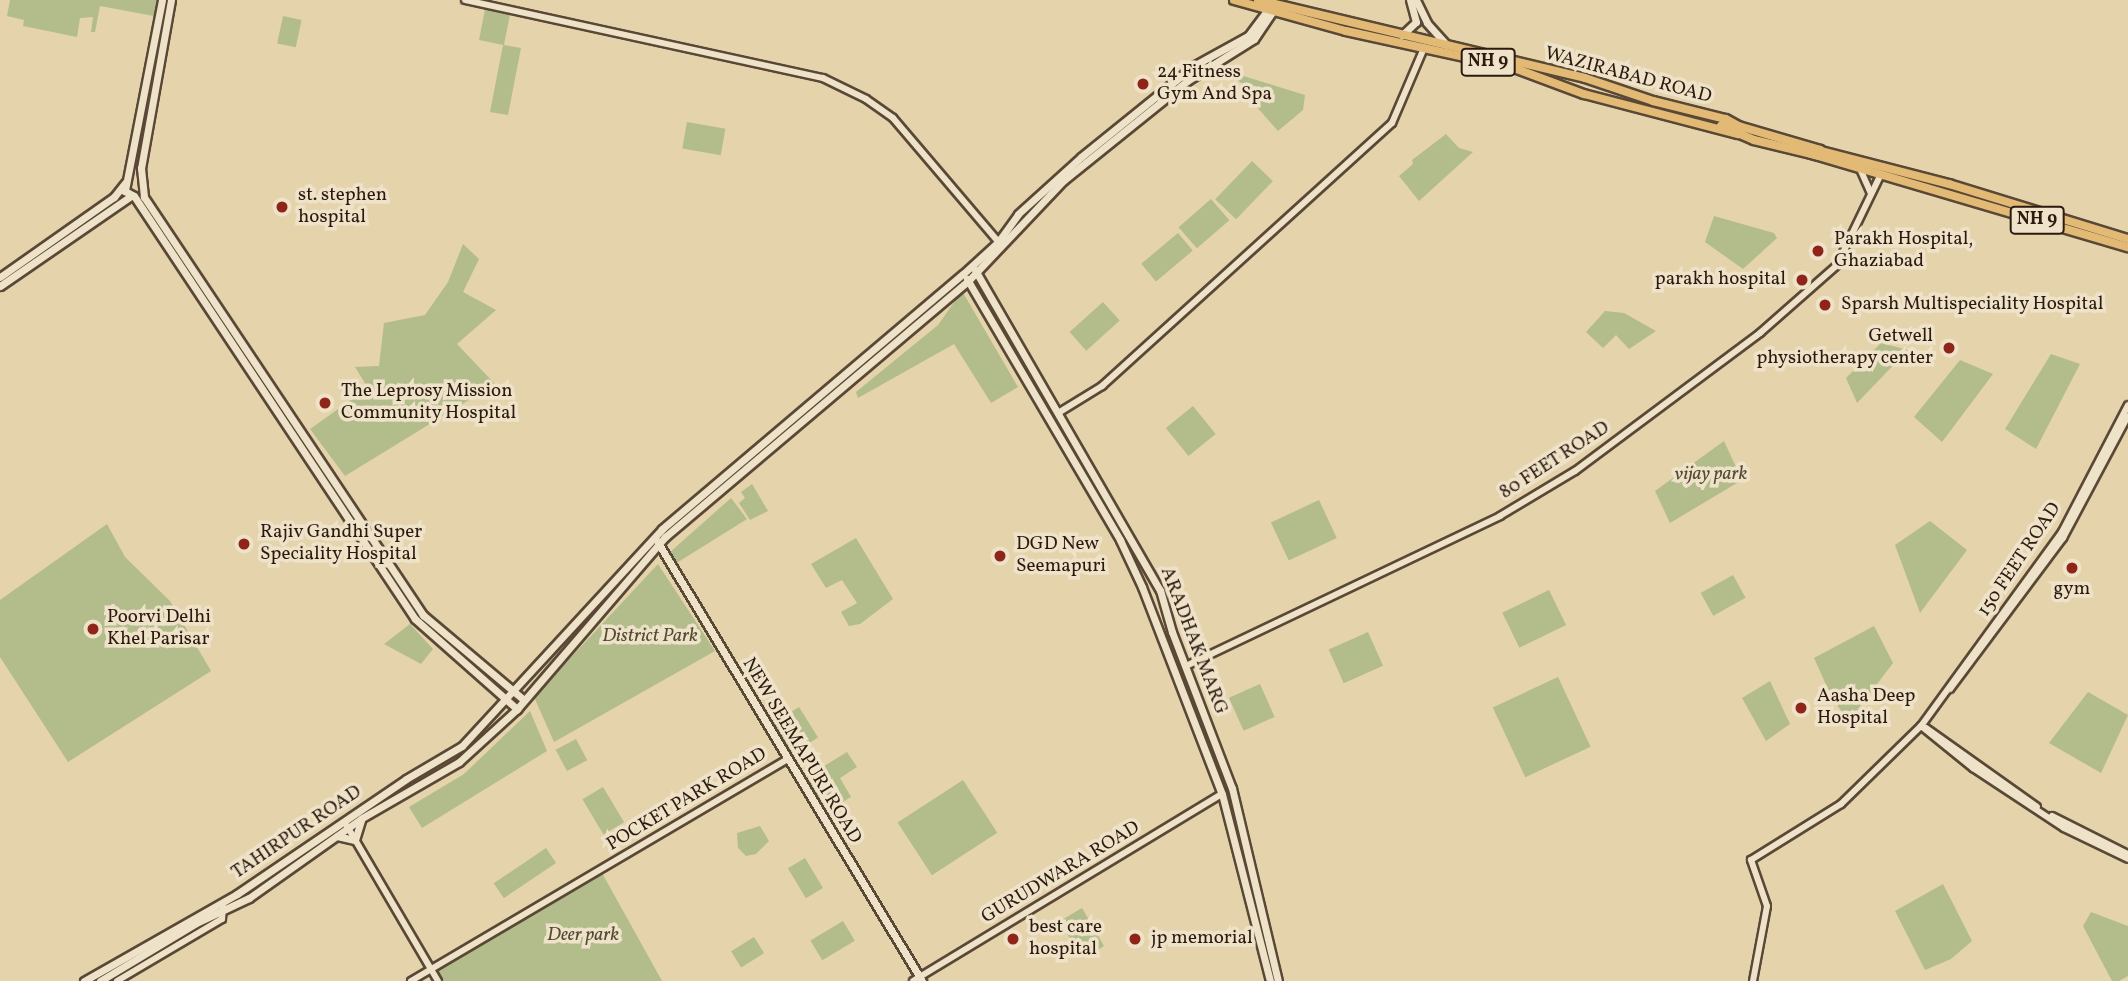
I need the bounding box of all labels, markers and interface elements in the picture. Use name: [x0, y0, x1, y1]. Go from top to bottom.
street label: WAZIRABAD ROAD: [1542, 43, 1714, 109]
road number: NH 9: [1460, 48, 1516, 76]
place label: 24 Fitness Gym And Spa: [1157, 62, 1272, 106]
marker: 24 Fitness Gym And Spa: [1135, 76, 1151, 92]
place label: st. stephen hospital: [298, 185, 387, 229]
marker: st. stephen hospital: [272, 197, 292, 217]
road number: NH 9: [2009, 205, 2065, 234]
place label: Parakh Hospital, Ghaziabad: [1834, 229, 1973, 273]
marker: Parakh Hospital, Ghaziabad: [1808, 241, 1828, 261]
place label: parakh hospital: [1655, 269, 1786, 291]
marker: parakh hospital: [1792, 270, 1812, 290]
place label: Sparsh Multispeciality Hospital: [1841, 294, 2104, 316]
marker: Sparsh Multispeciality Hospital: [1815, 295, 1835, 315]
place label: Getwell physiotherapy center: [1756, 326, 1933, 370]
marker: Getwell physiotherapy center: [1939, 338, 1959, 358]
place label: The Leprosy Mission Community Hospital: [341, 381, 517, 425]
marker: The Leprosy Mission Community Hospital: [315, 393, 335, 413]
street label: 80 FEET ROAD: [1496, 417, 1614, 505]
park label: vijay park: [1675, 464, 1747, 486]
street label: 150 FEET ROAD: [1973, 498, 2067, 622]
place label: Rajiv Gandhi Super Speciality Hospital: [260, 522, 423, 566]
marker: Rajiv Gandhi Super Speciality Hospital: [234, 534, 254, 554]
place label: DGD New Seemapuri: [1016, 534, 1106, 578]
marker: DGD New Seemapuri: [990, 546, 1010, 566]
marker: gym: [2064, 560, 2080, 576]
street label: ARADHAK MARG: [1154, 564, 1232, 718]
place label: gym: [2054, 579, 2090, 601]
place label: Poorvi Delhi Khel Parisar: [107, 607, 211, 651]
marker: Poorvi Delhi Khel Parisar: [85, 621, 101, 637]
park label: District Park: [602, 626, 698, 648]
street label: NEW SEEMAPURI ROAD: [736, 654, 866, 848]
place label: Aasha Deep Hospital: [1817, 686, 1915, 730]
marker: Aasha Deep Hospital: [1791, 698, 1811, 718]
street label: POCKET PARK ROAD: [603, 743, 771, 857]
street label: TAHIRPUR ROAD: [228, 781, 366, 885]
street label: GURUDWARA ROAD: [978, 817, 1144, 929]
place label: best care hospital: [1029, 917, 1102, 961]
park label: Deer park: [547, 925, 619, 947]
place label: jp memorial: [1151, 928, 1253, 950]
marker: best care hospital: [1003, 929, 1023, 949]
marker: jp memorial: [1125, 929, 1145, 949]

